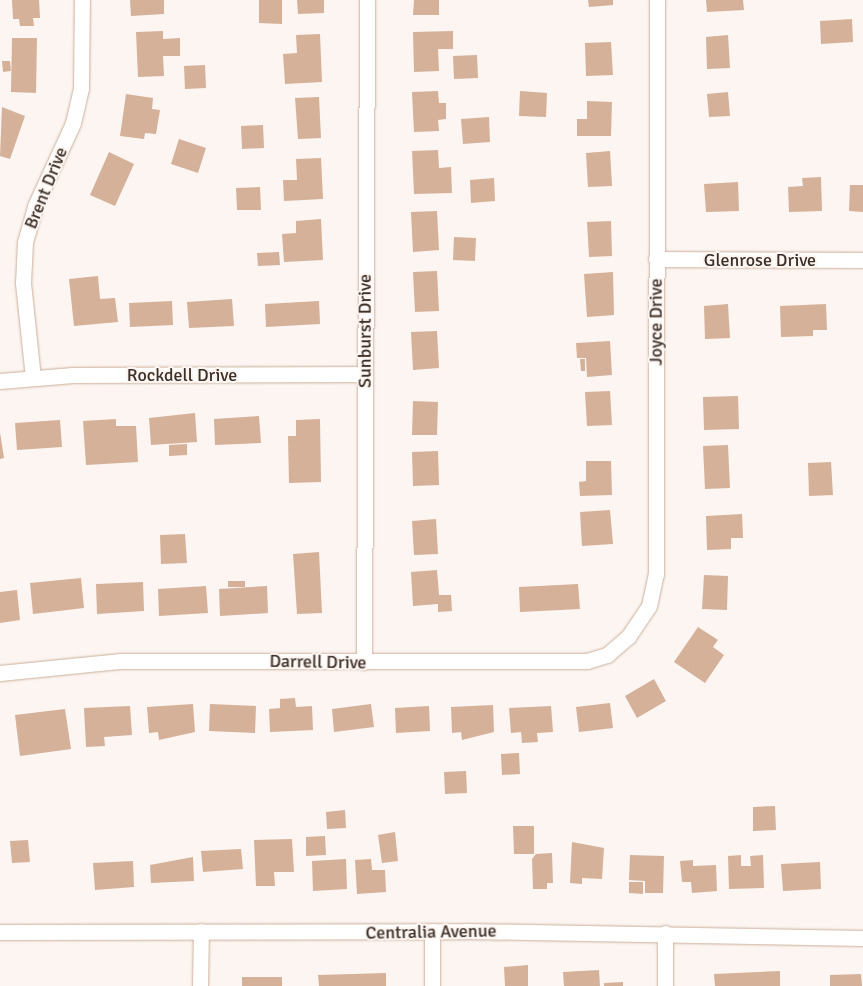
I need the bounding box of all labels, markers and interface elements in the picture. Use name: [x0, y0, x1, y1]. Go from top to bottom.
street label: Brent Drive: [20, 144, 72, 232]
street label: Glenrose Drive: [704, 249, 816, 271]
street label: Sunburst Drive: [354, 274, 376, 388]
street label: Joyce Drive: [645, 279, 667, 365]
street label: Rockdell Drive: [127, 364, 237, 386]
street label: Darrell Drive: [269, 650, 367, 674]
street label: Centralia Avenue: [365, 920, 497, 944]

